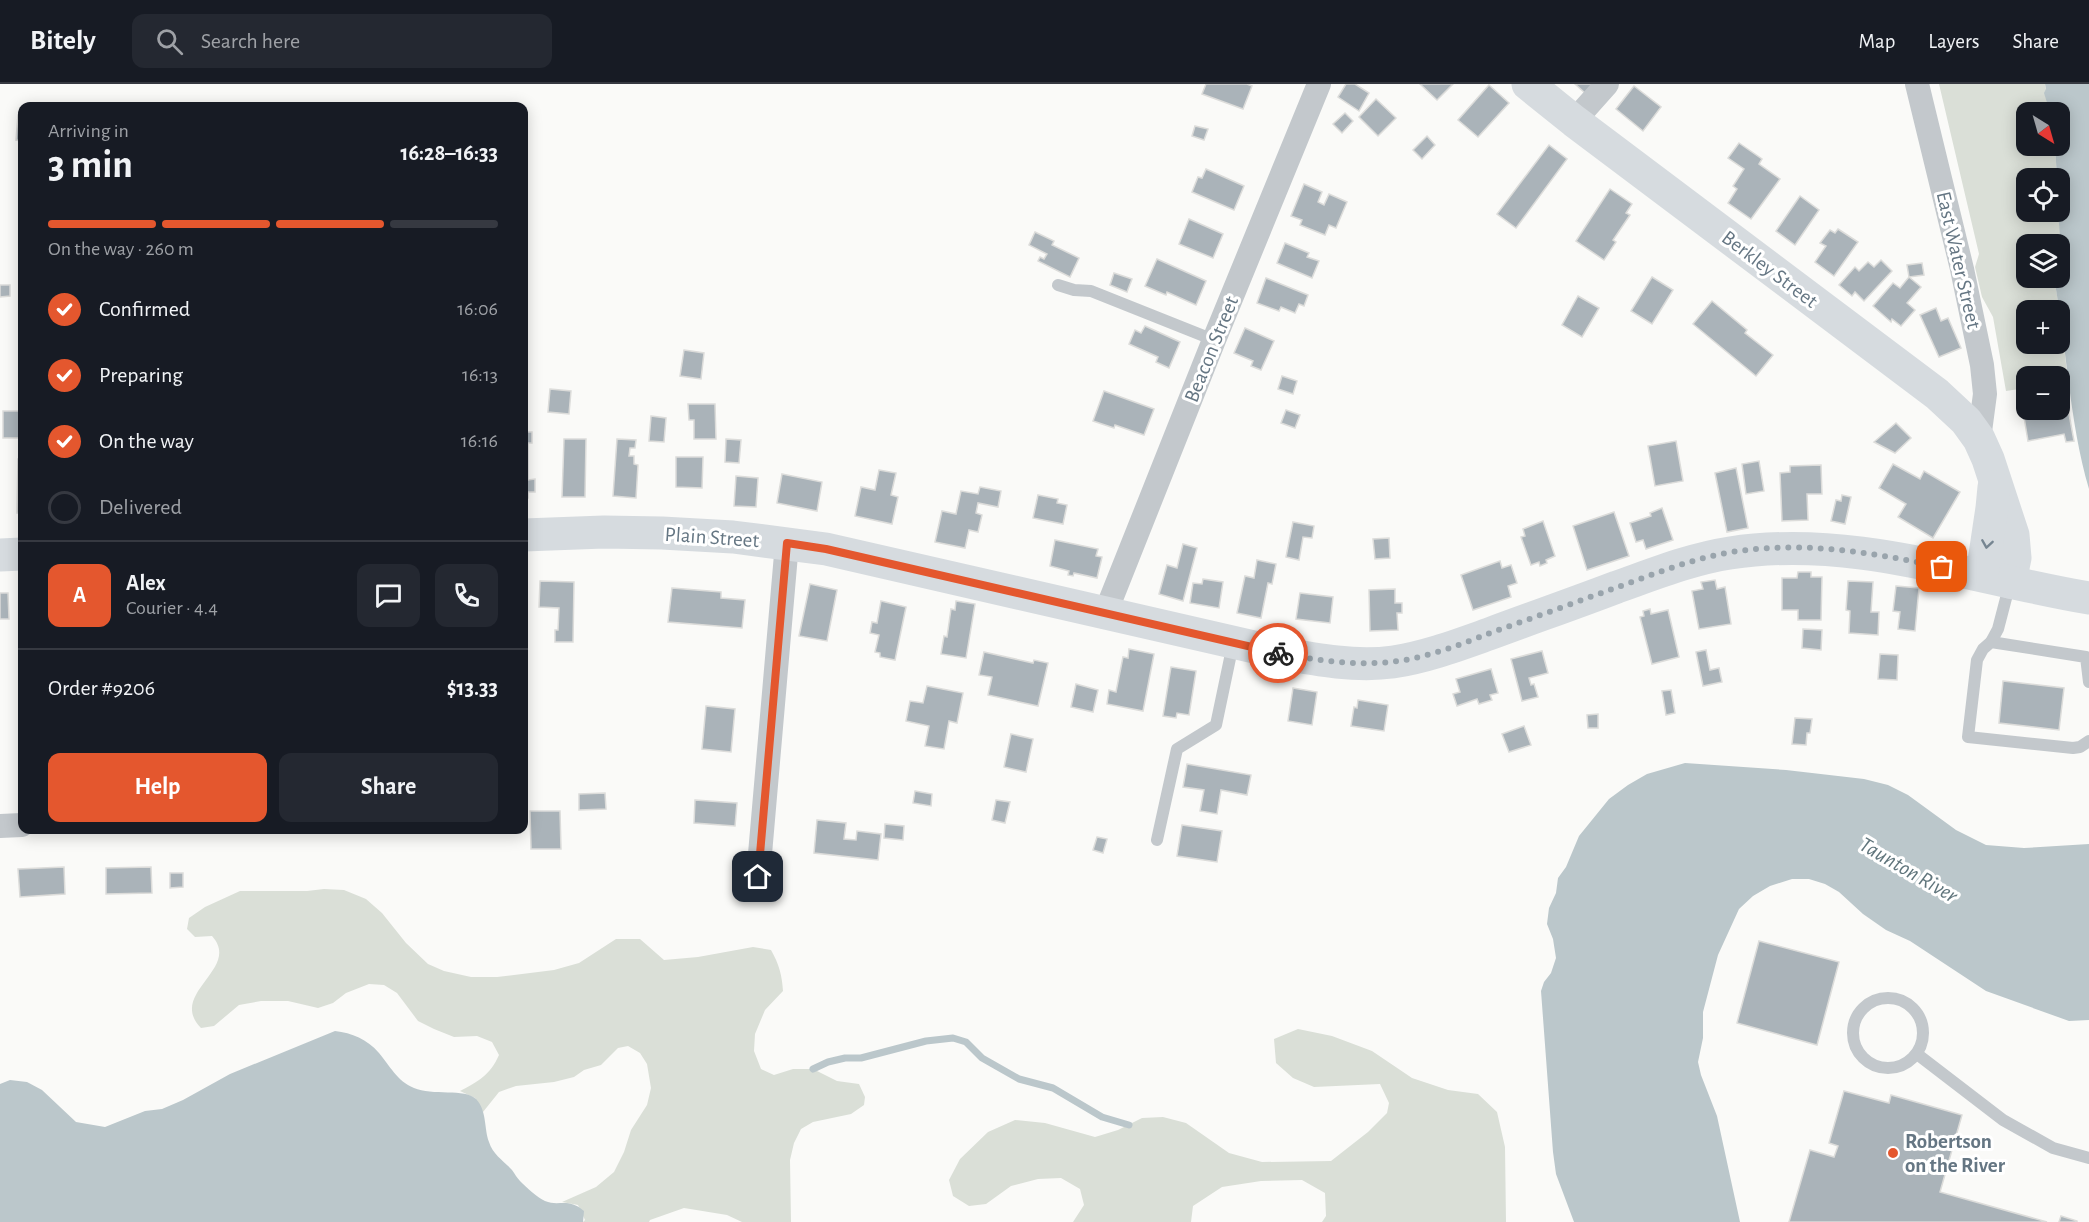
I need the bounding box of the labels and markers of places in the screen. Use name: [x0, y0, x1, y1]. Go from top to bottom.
pin: [1916, 541, 1967, 592]
pin: [732, 851, 783, 902]
place label: Robertson on the River: [1905, 1131, 2006, 1176]
marker: Robertson on the River: [1886, 1146, 1900, 1160]

